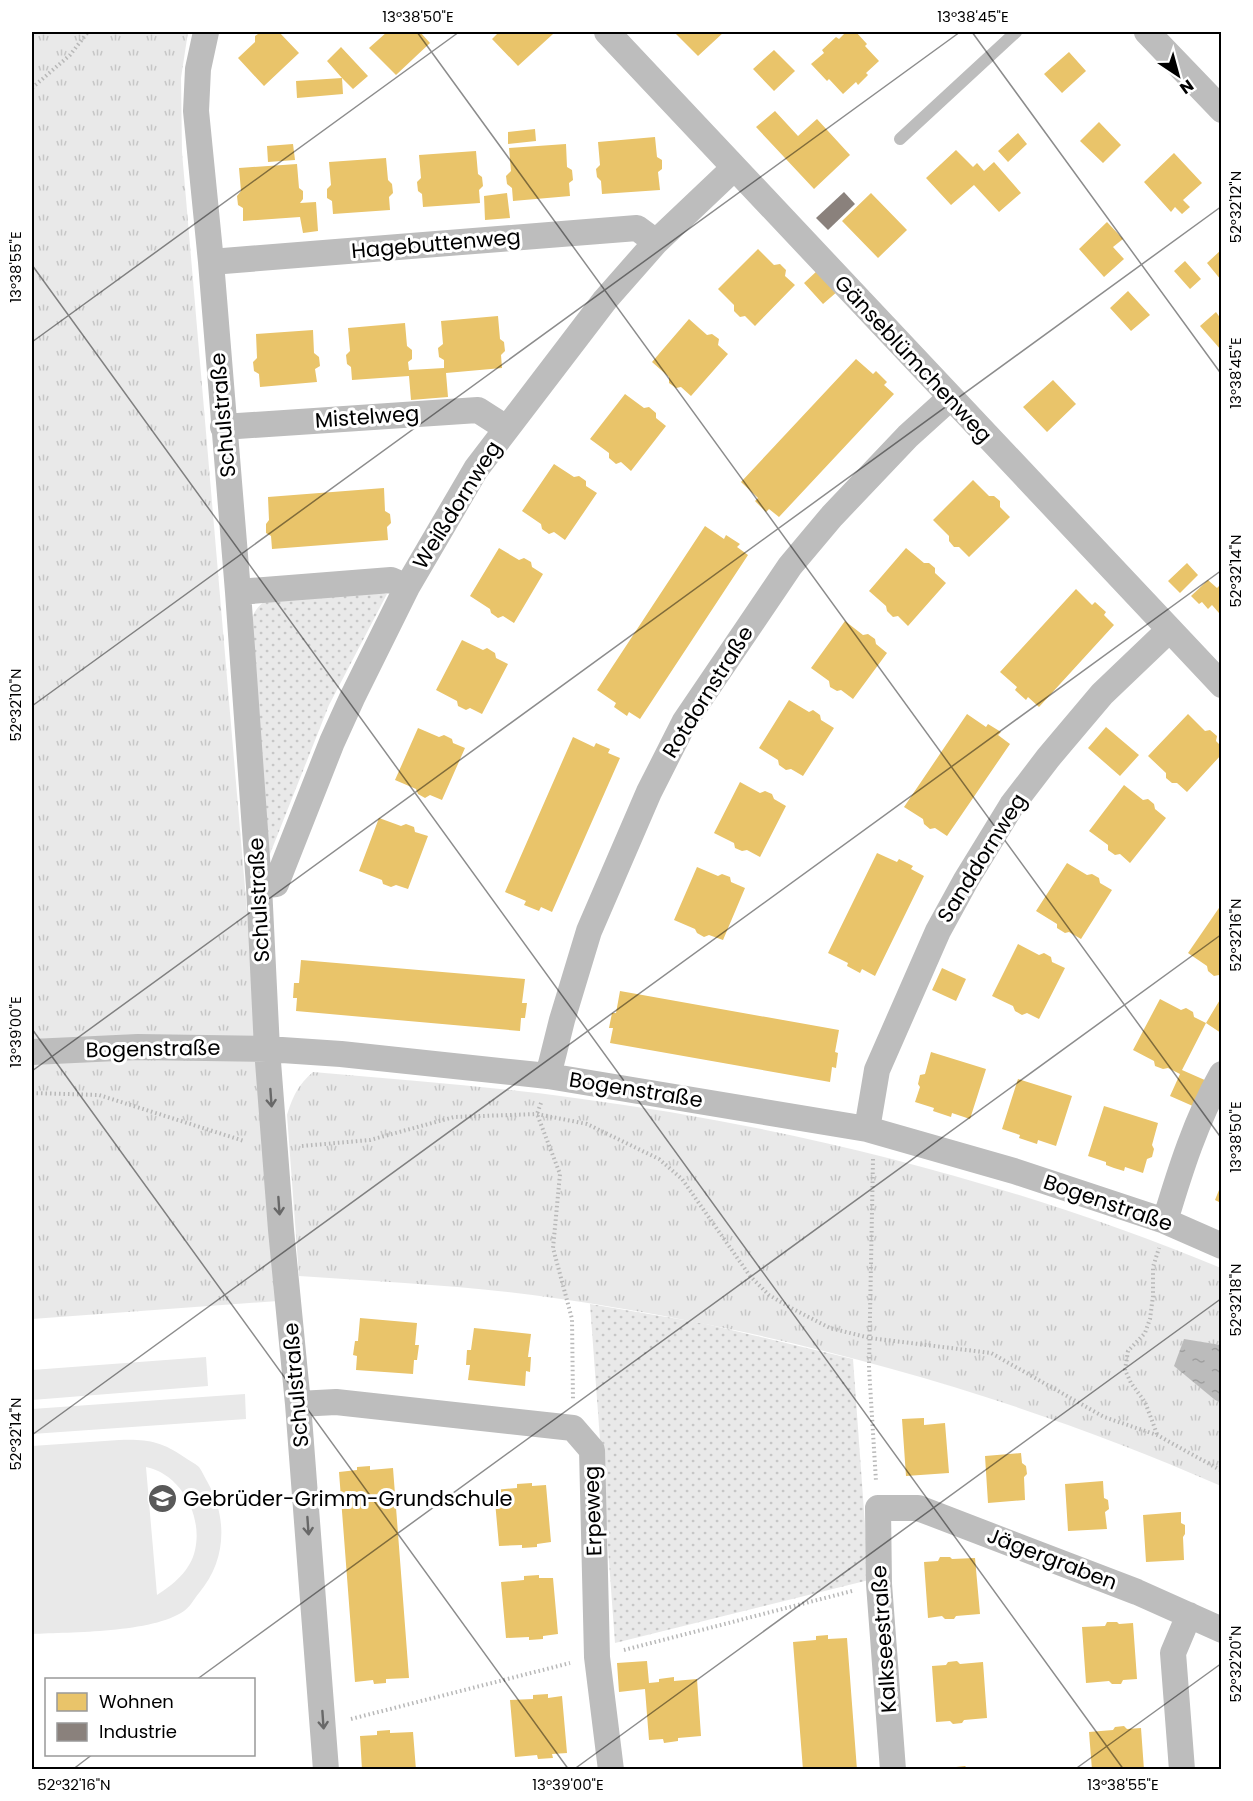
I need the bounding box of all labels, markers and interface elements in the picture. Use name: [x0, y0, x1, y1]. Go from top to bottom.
text: 13°38'50"E: [382, 6, 454, 27]
text: 13°38'45"E: [937, 6, 1009, 27]
north arrow: [1148, 45, 1208, 105]
text: N: [1175, 74, 1198, 100]
text: 52°32'12"N: [1225, 171, 1246, 243]
street label: Hagebuttenweg: [350, 222, 522, 265]
text: 13°38'55"E: [5, 231, 26, 303]
street label: Gänseblümchenweg: [828, 269, 999, 449]
text: 13°38'45"E: [1225, 337, 1246, 409]
street label: Schulstraße: [203, 351, 242, 479]
street label: Mistelweg: [314, 398, 420, 435]
street label: Weißdornweg: [406, 435, 508, 574]
text: 52°32'14"N: [1225, 534, 1246, 608]
street label: Rotdornstraße: [655, 620, 760, 763]
text: 52°32'10"N: [5, 668, 26, 742]
street label: Sanddornweg: [930, 788, 1033, 928]
street label: Schulstraße: [241, 837, 276, 963]
text: 52°32'16"N: [1225, 898, 1246, 972]
text: 13°39'00"E: [5, 996, 26, 1068]
street label: Bogenstraße: [85, 1033, 221, 1064]
street label: Bogenstraße: [567, 1065, 705, 1114]
one-way arrow: [266, 1088, 277, 1108]
text: 13°38'50"E: [1225, 1101, 1246, 1173]
street label: Bogenstraße: [1040, 1167, 1177, 1238]
one-way arrow: [274, 1195, 285, 1215]
text: 52°32'18"N: [1225, 1263, 1246, 1337]
street label: Schulstraße: [276, 1321, 315, 1449]
text: 52°32'14"N: [5, 1397, 26, 1471]
street label: Erpeweg: [576, 1465, 609, 1557]
school or university icon: Gebrüder-Grimm-Grundschule: [146, 1483, 178, 1515]
place label: Gebrüder-Grimm-Grundschule: [183, 1484, 513, 1513]
one-way arrow: [302, 1515, 313, 1535]
street label: Jägergraben: [983, 1520, 1121, 1597]
street label: Kalkseestraße: [864, 1564, 903, 1714]
text: 52°32'20"N: [1225, 1625, 1246, 1703]
legend: [45, 1678, 255, 1756]
text: Wohnen: [99, 1689, 174, 1714]
one-way arrow: [317, 1709, 328, 1729]
text: Industrie: [99, 1719, 177, 1744]
text: 52°32'16"N: [37, 1774, 111, 1795]
text: 13°39'00"E: [532, 1774, 604, 1795]
text: 13°38'55"E: [1087, 1774, 1159, 1795]

